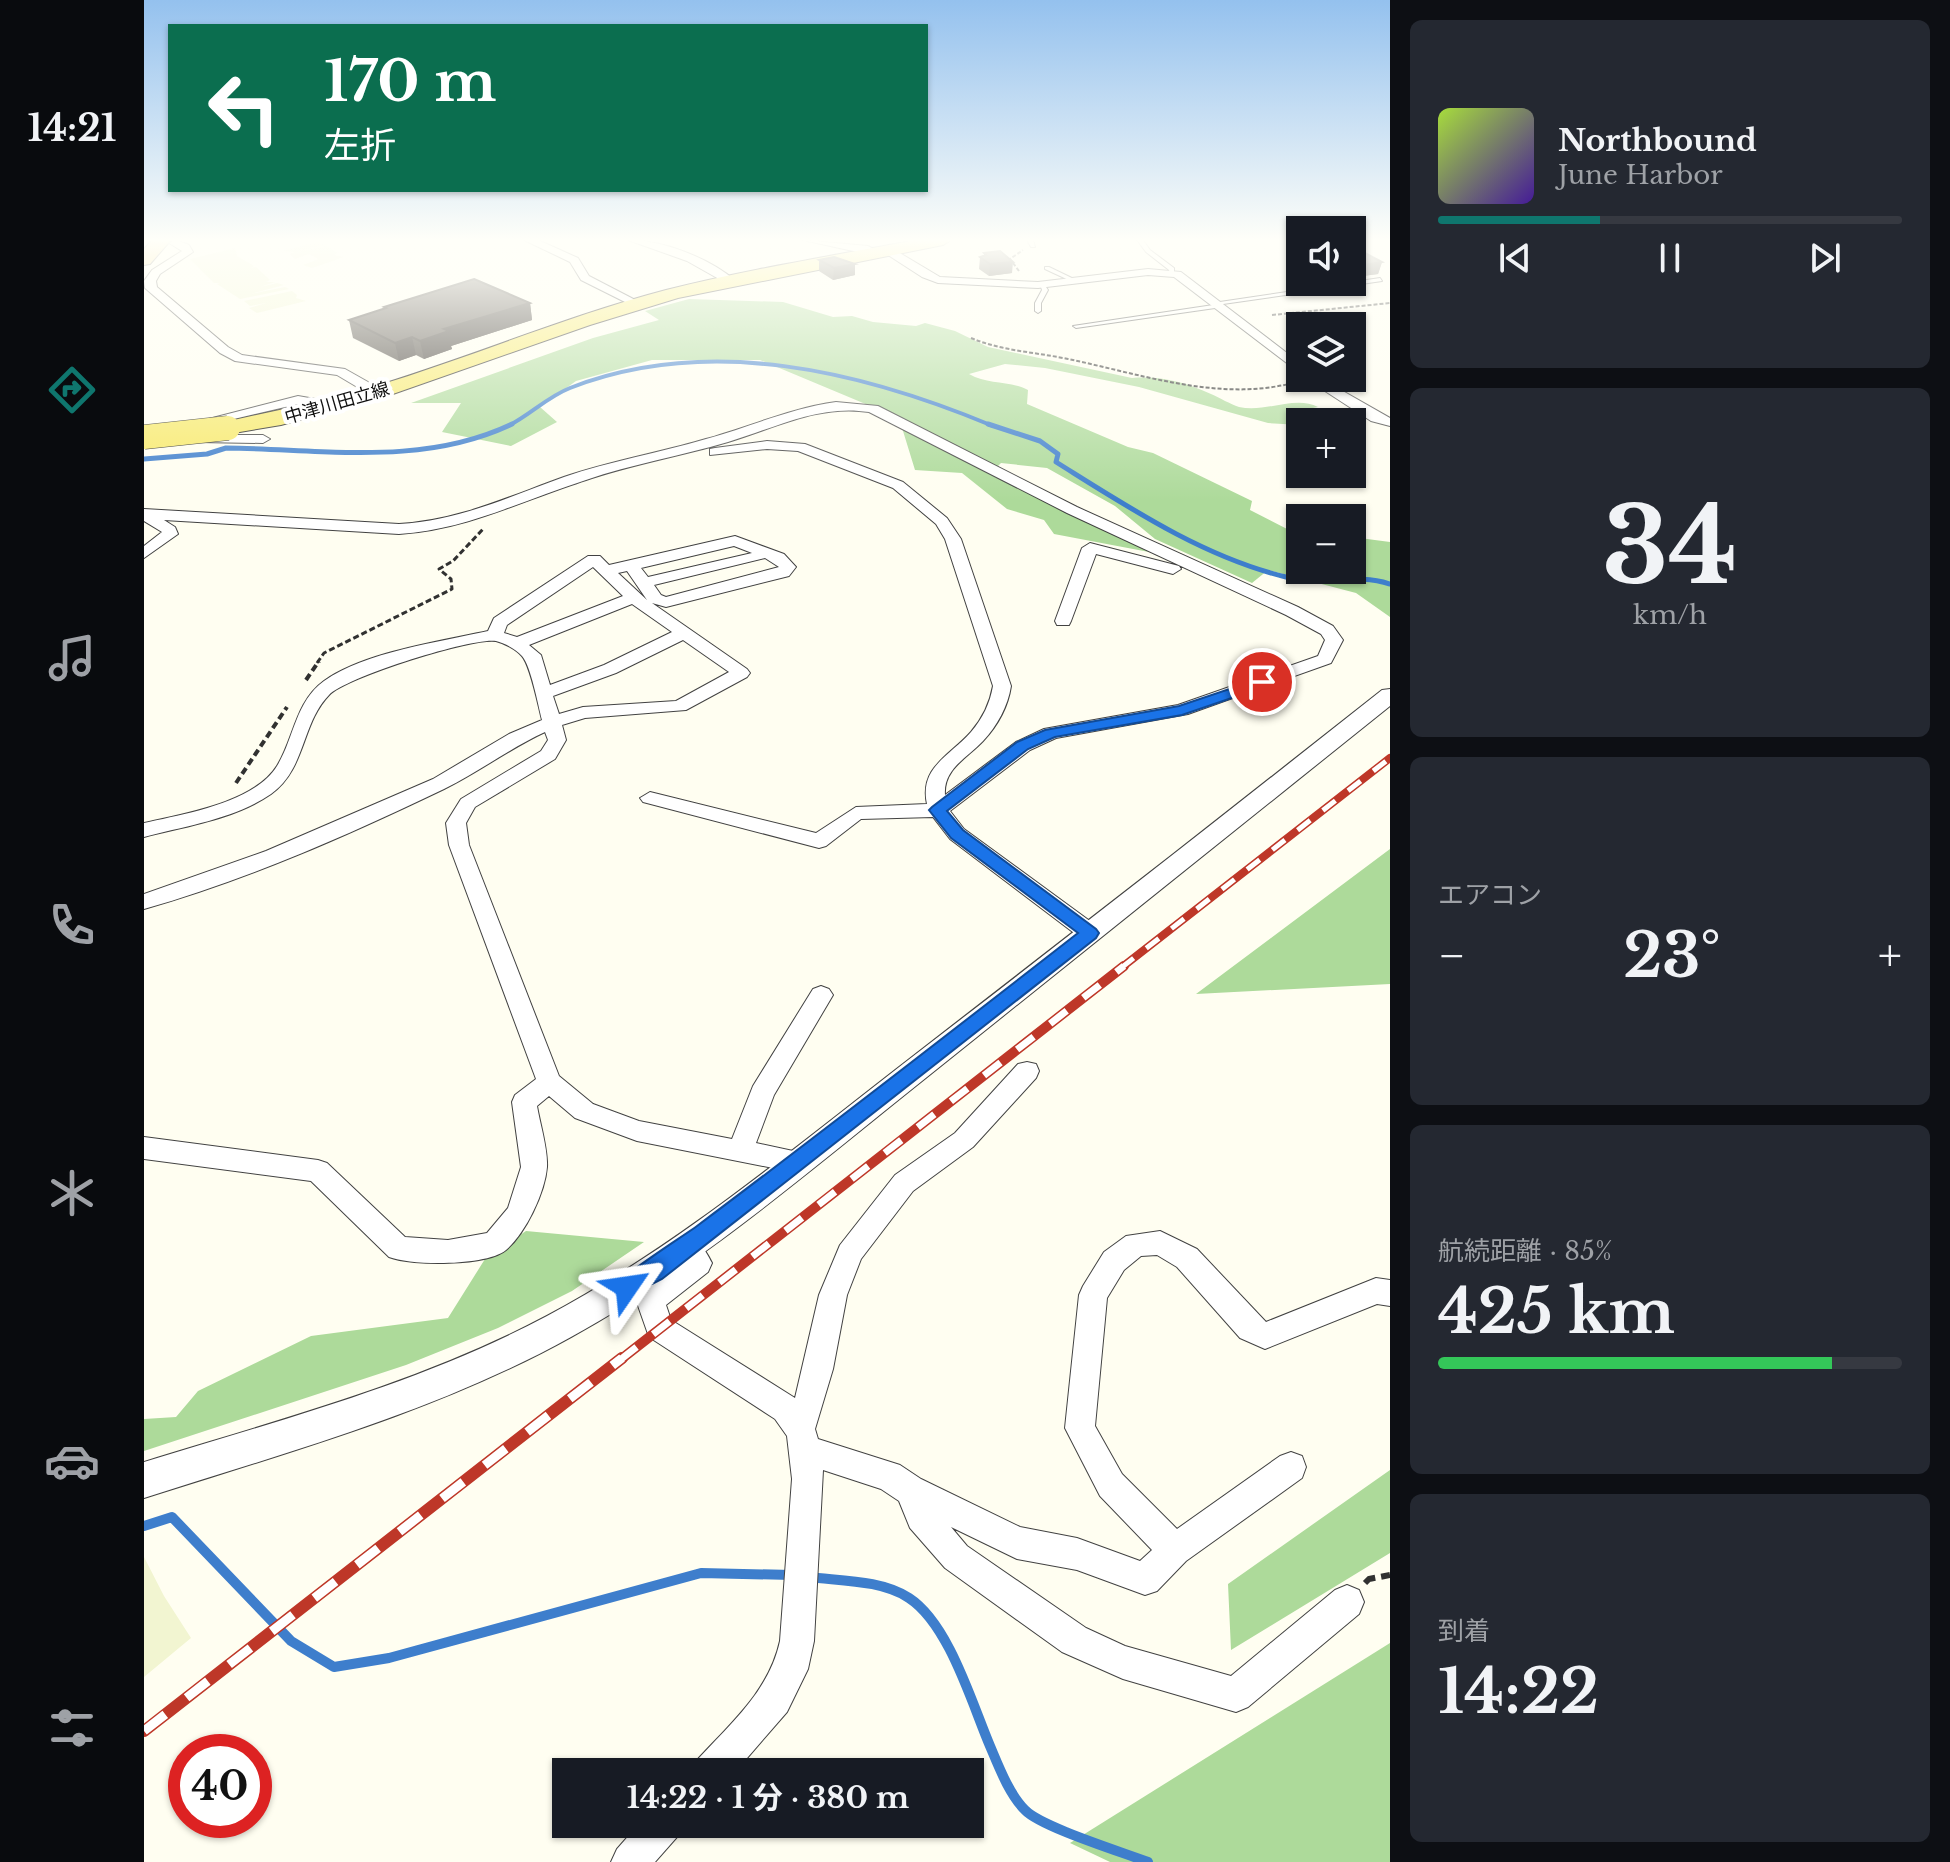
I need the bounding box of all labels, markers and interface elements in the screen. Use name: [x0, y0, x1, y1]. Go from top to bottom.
text: 170 m: [324, 47, 496, 116]
icon: left: [192, 56, 296, 160]
text: 14:21: [28, 106, 116, 151]
text: Northbound: [1558, 122, 1757, 159]
text: 左折: [324, 123, 396, 168]
text: June Harbor: [1558, 159, 1723, 191]
map controls: [1286, 216, 1366, 584]
button: sound: [1286, 216, 1366, 296]
icon: previous: [1493, 236, 1537, 280]
icon: pause: [1648, 236, 1692, 280]
icon: next: [1803, 236, 1847, 280]
button: layers: [1286, 312, 1366, 392]
icon: directions: [44, 362, 100, 418]
street label: 中津川田立線: [282, 378, 392, 428]
button: +: [1286, 408, 1366, 488]
text: 34: [1602, 482, 1738, 611]
button: −: [1286, 504, 1366, 584]
text: km/h: [1633, 599, 1707, 631]
icon: music: [44, 630, 100, 686]
pin: [1228, 648, 1296, 716]
icon: arrive: [1240, 660, 1284, 704]
text: エアコン: [1438, 879, 1542, 911]
icon: phone: [44, 897, 100, 953]
text: 23°: [1623, 919, 1721, 993]
text: −: [1438, 928, 1466, 983]
text: +: [1878, 928, 1902, 983]
icon: climate: [44, 1165, 100, 1221]
text: 航続距離 · 85%: [1438, 1235, 1612, 1267]
position arrow: [585, 1245, 669, 1329]
text: 425 km: [1438, 1275, 1675, 1349]
icon: car: [44, 1433, 100, 1489]
text: 到着: [1438, 1615, 1490, 1647]
text: 14:22: [1438, 1655, 1599, 1729]
icon: filters: [44, 1700, 100, 1756]
speed limit sign: 40: [168, 1734, 272, 1838]
text: 14:22 · 1 分 · 380 m: [627, 1779, 909, 1816]

